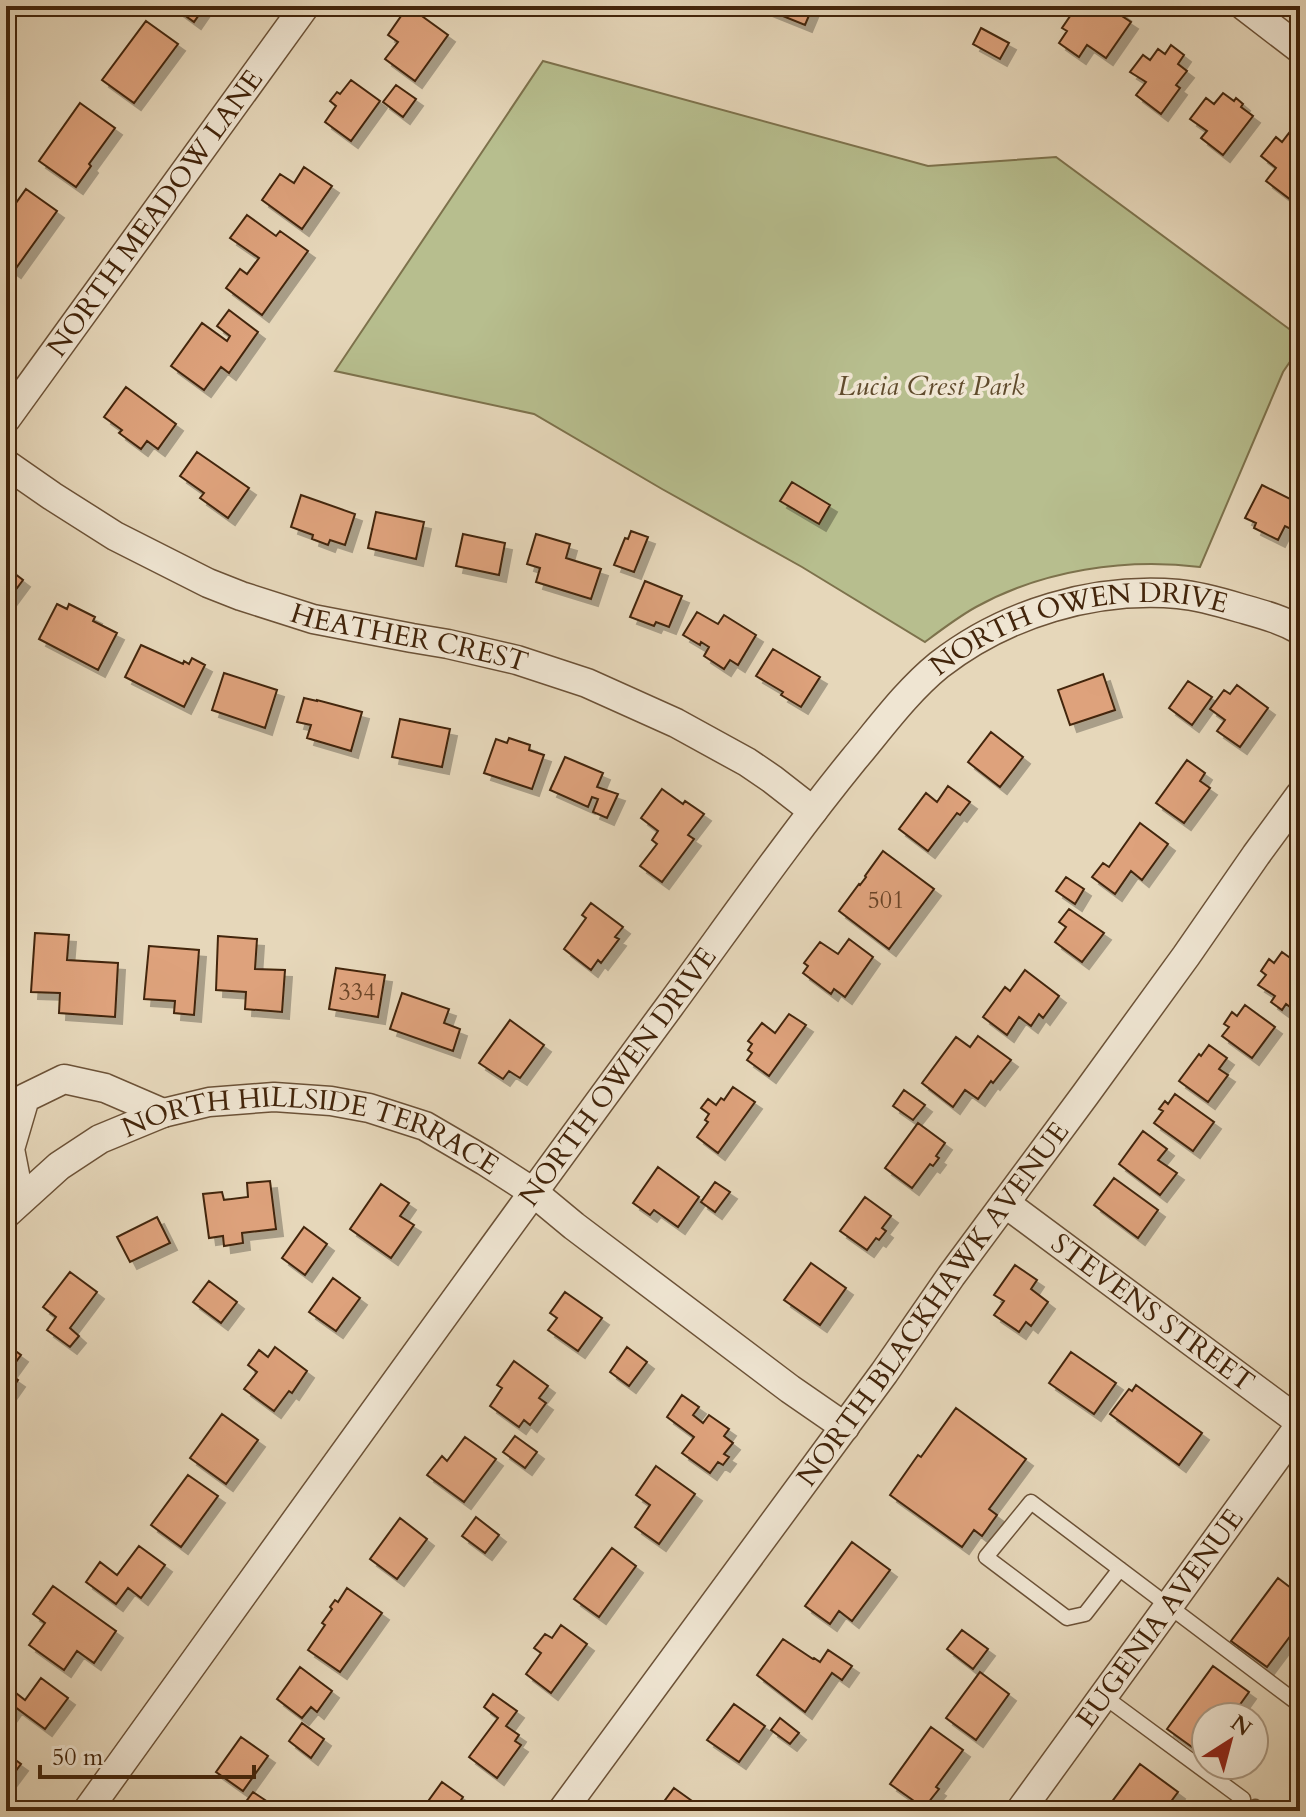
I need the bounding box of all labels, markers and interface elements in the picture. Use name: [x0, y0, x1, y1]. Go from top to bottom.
street label: NORTH MEADOW LANE: [38, 62, 272, 365]
park label: Lucia Crest Park: [837, 367, 1025, 405]
street label: NORTH OWEN DRIVE: [922, 574, 1232, 684]
street label: HEATHER CREST: [286, 594, 533, 681]
house number: 501: [868, 884, 904, 917]
street label: NORTH OWEN DRIVE: [510, 940, 725, 1214]
house number: 334: [339, 976, 375, 1009]
street label: NORTH HILLSIDE TERRACE: [116, 1078, 506, 1184]
street label: NORTH BLACKHAWK AVENUE: [788, 1114, 1078, 1494]
street label: STEVENS STREET: [1043, 1225, 1262, 1401]
street label: EUGENIA AVENUE: [1069, 1502, 1251, 1734]
north arrow: [1190, 1701, 1270, 1781]
scale bar: [40, 1729, 254, 1779]
text: 50 m: [52, 1741, 104, 1774]

